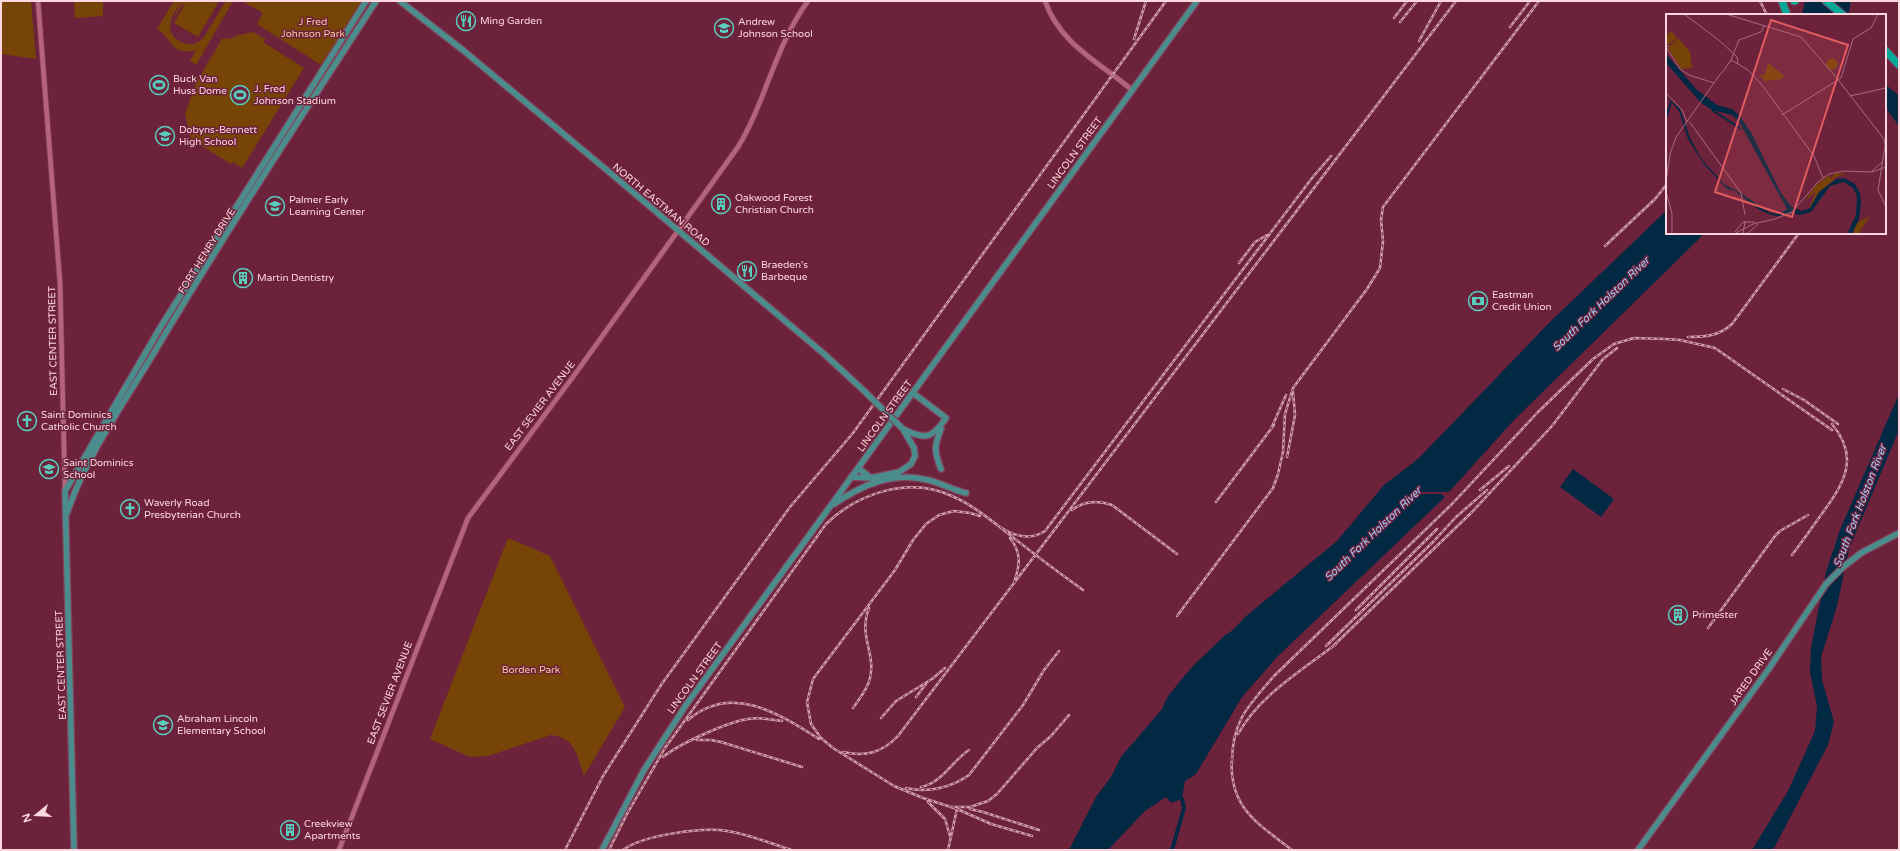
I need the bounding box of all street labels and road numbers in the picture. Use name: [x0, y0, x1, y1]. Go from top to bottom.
street label: LINCOLN STREET: [1045, 115, 1105, 191]
street label: NORTH EASTMAN ROAD: [610, 161, 712, 249]
street label: FORT HENRY DRIVE: [176, 206, 238, 296]
street label: EAST CENTER STREET: [46, 286, 60, 396]
street label: EAST SEVIER AVENUE: [502, 359, 578, 453]
street label: LINCOLN STREET: [855, 378, 915, 454]
street label: EAST CENTER STREET: [53, 610, 69, 720]
street label: EAST SEVIER AVENUE: [365, 640, 415, 746]
street label: LINCOLN STREET: [665, 640, 725, 716]
street label: JARED DRIVE: [1727, 646, 1775, 708]

